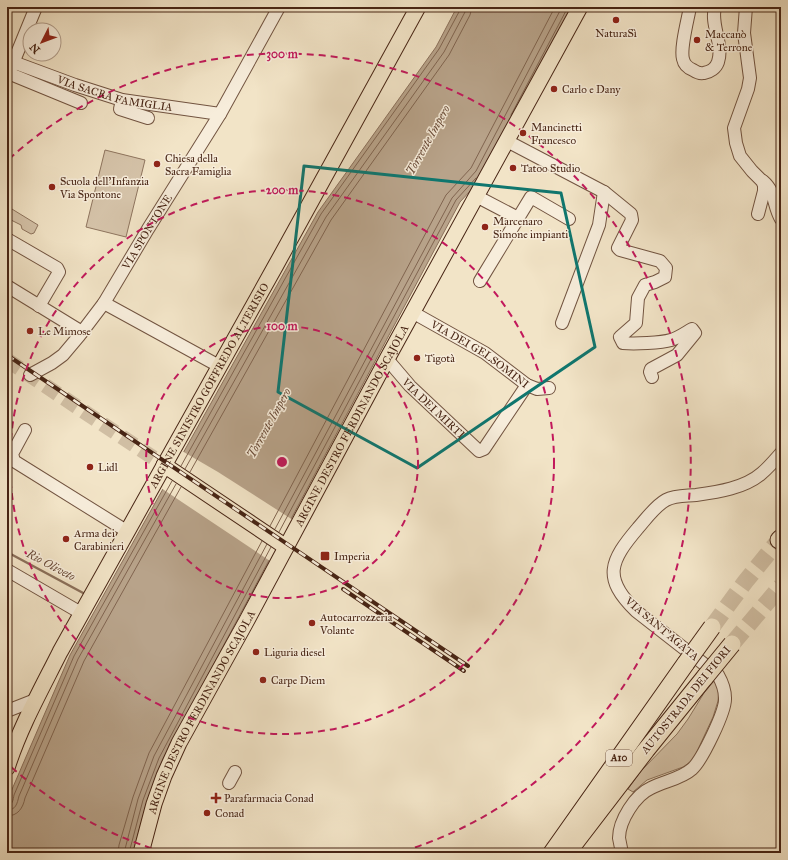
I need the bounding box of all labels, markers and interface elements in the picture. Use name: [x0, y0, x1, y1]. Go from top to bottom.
marker: NaturaSì: [611, 15, 621, 25]
north arrow: [22, 22, 62, 62]
place label: NaturaSì: [595, 27, 637, 40]
place label: Maccanò & Terrone: [705, 28, 753, 54]
marker: Maccanò & Terrone: [692, 35, 702, 45]
text: N: [27, 40, 43, 56]
text: 300 m: [266, 47, 299, 62]
street label: VIA SACRA FAMIGLIA: [54, 72, 174, 114]
place label: Carlo e Dany: [562, 83, 621, 96]
marker: Carlo e Dany: [549, 84, 559, 94]
water label: Torrente Impero: [403, 102, 454, 178]
place label: Mancinetti Francesco: [531, 121, 582, 147]
marker: Mancinetti Francesco: [518, 128, 528, 138]
place label: Chiesa della Sacra Famiglia: [165, 152, 232, 178]
marker: Chiesa della Sacra Famiglia: [152, 159, 162, 169]
place label: Tatoo Studio: [521, 162, 581, 175]
marker: Tatoo Studio: [508, 163, 518, 173]
place label: Scuola dell'Infanzia Via Spontone: [59, 175, 149, 201]
marker: Scuola dell'Infanzia Via Spontone: [47, 182, 57, 192]
text: 200 m: [266, 183, 299, 197]
street label: VIA SPONTONE: [119, 192, 175, 272]
place label: Marcenaro Simone impianti: [493, 215, 568, 241]
marker: Marcenaro Simone impianti: [480, 222, 490, 232]
street label: ARGINE SINISTRO GOFFREDO ALTERISIO: [146, 281, 271, 491]
street label: VIA DEI GELSOMINI: [428, 317, 532, 391]
text: 100 m: [266, 319, 299, 333]
street label: ARGINE DESTRO FERDINANDO SCAJOLA: [292, 322, 411, 529]
place label: Le Mimose: [38, 325, 91, 338]
marker: Le Mimose: [25, 326, 35, 336]
place label: Tigotà: [425, 352, 455, 365]
marker: Tigotà: [412, 353, 422, 363]
street label: VIA DEI MIRTI: [399, 375, 468, 441]
water label: Torrente Impero: [244, 385, 295, 461]
centre of rings: [275, 455, 289, 469]
place label: Lidl: [98, 461, 118, 474]
marker: Lidl: [85, 462, 95, 472]
place label: Arma dei Carabinieri: [73, 527, 124, 553]
marker: Arma dei Carabinieri: [61, 534, 71, 544]
water label: Rio Oliveto: [24, 546, 78, 584]
marker: Imperia: [319, 550, 331, 562]
place label: Imperia: [334, 550, 370, 563]
street label: VIA SANT'AGATA: [622, 594, 702, 664]
street label: ARGINE DESTRO FERDINANDO SCAJOLA: [145, 607, 258, 816]
place label: Autocarrozzeria Volante: [319, 611, 393, 637]
marker: Autocarrozzeria Volante: [307, 618, 317, 628]
street label: AUTOSTRADA DEI FIORI: [638, 643, 734, 757]
place label: Liguria diesel: [264, 646, 325, 659]
marker: Liguria diesel: [251, 647, 261, 657]
place label: Carpe Diem: [271, 674, 326, 687]
marker: Carpe Diem: [258, 675, 268, 685]
road number: A10: [606, 750, 632, 766]
place label: Parafarmacia Conad: [224, 792, 314, 805]
marker: Parafarmacia Conad: [211, 793, 221, 803]
place label: Conad: [215, 807, 245, 820]
marker: Conad: [202, 808, 212, 818]

